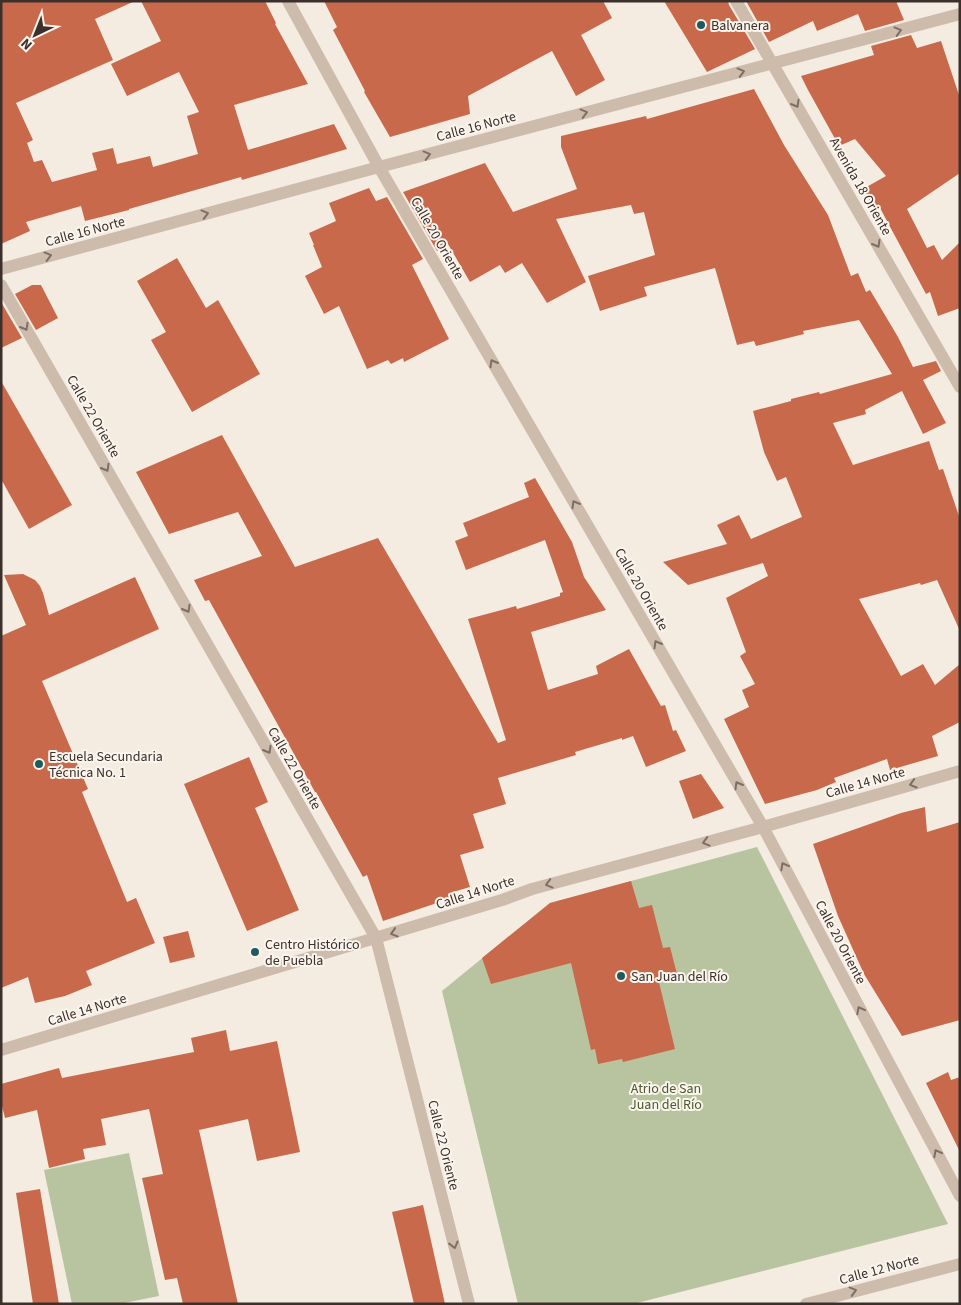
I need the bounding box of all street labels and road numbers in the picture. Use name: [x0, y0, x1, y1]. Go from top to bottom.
street label: Calle 16 Norte: [434, 107, 518, 147]
street label: Avenida 18 Oriente: [824, 134, 896, 239]
street label: Calle 20 Oriente: [405, 194, 469, 284]
street label: Calle 16 Norte: [43, 212, 127, 252]
street label: Calle 22 Oriente: [61, 372, 125, 462]
street label: Calle 20 Oriente: [609, 545, 673, 635]
street label: Calle 22 Oriente: [262, 724, 326, 814]
street label: Calle 14 Norte: [823, 762, 907, 804]
street label: Calle 14 Norte: [433, 871, 517, 915]
street label: Calle 20 Oriente: [810, 897, 871, 988]
street label: Calle 14 Norte: [45, 988, 129, 1031]
street label: Calle 22 Oriente: [422, 1098, 464, 1193]
street label: Calle 12 Norte: [837, 1250, 921, 1290]

